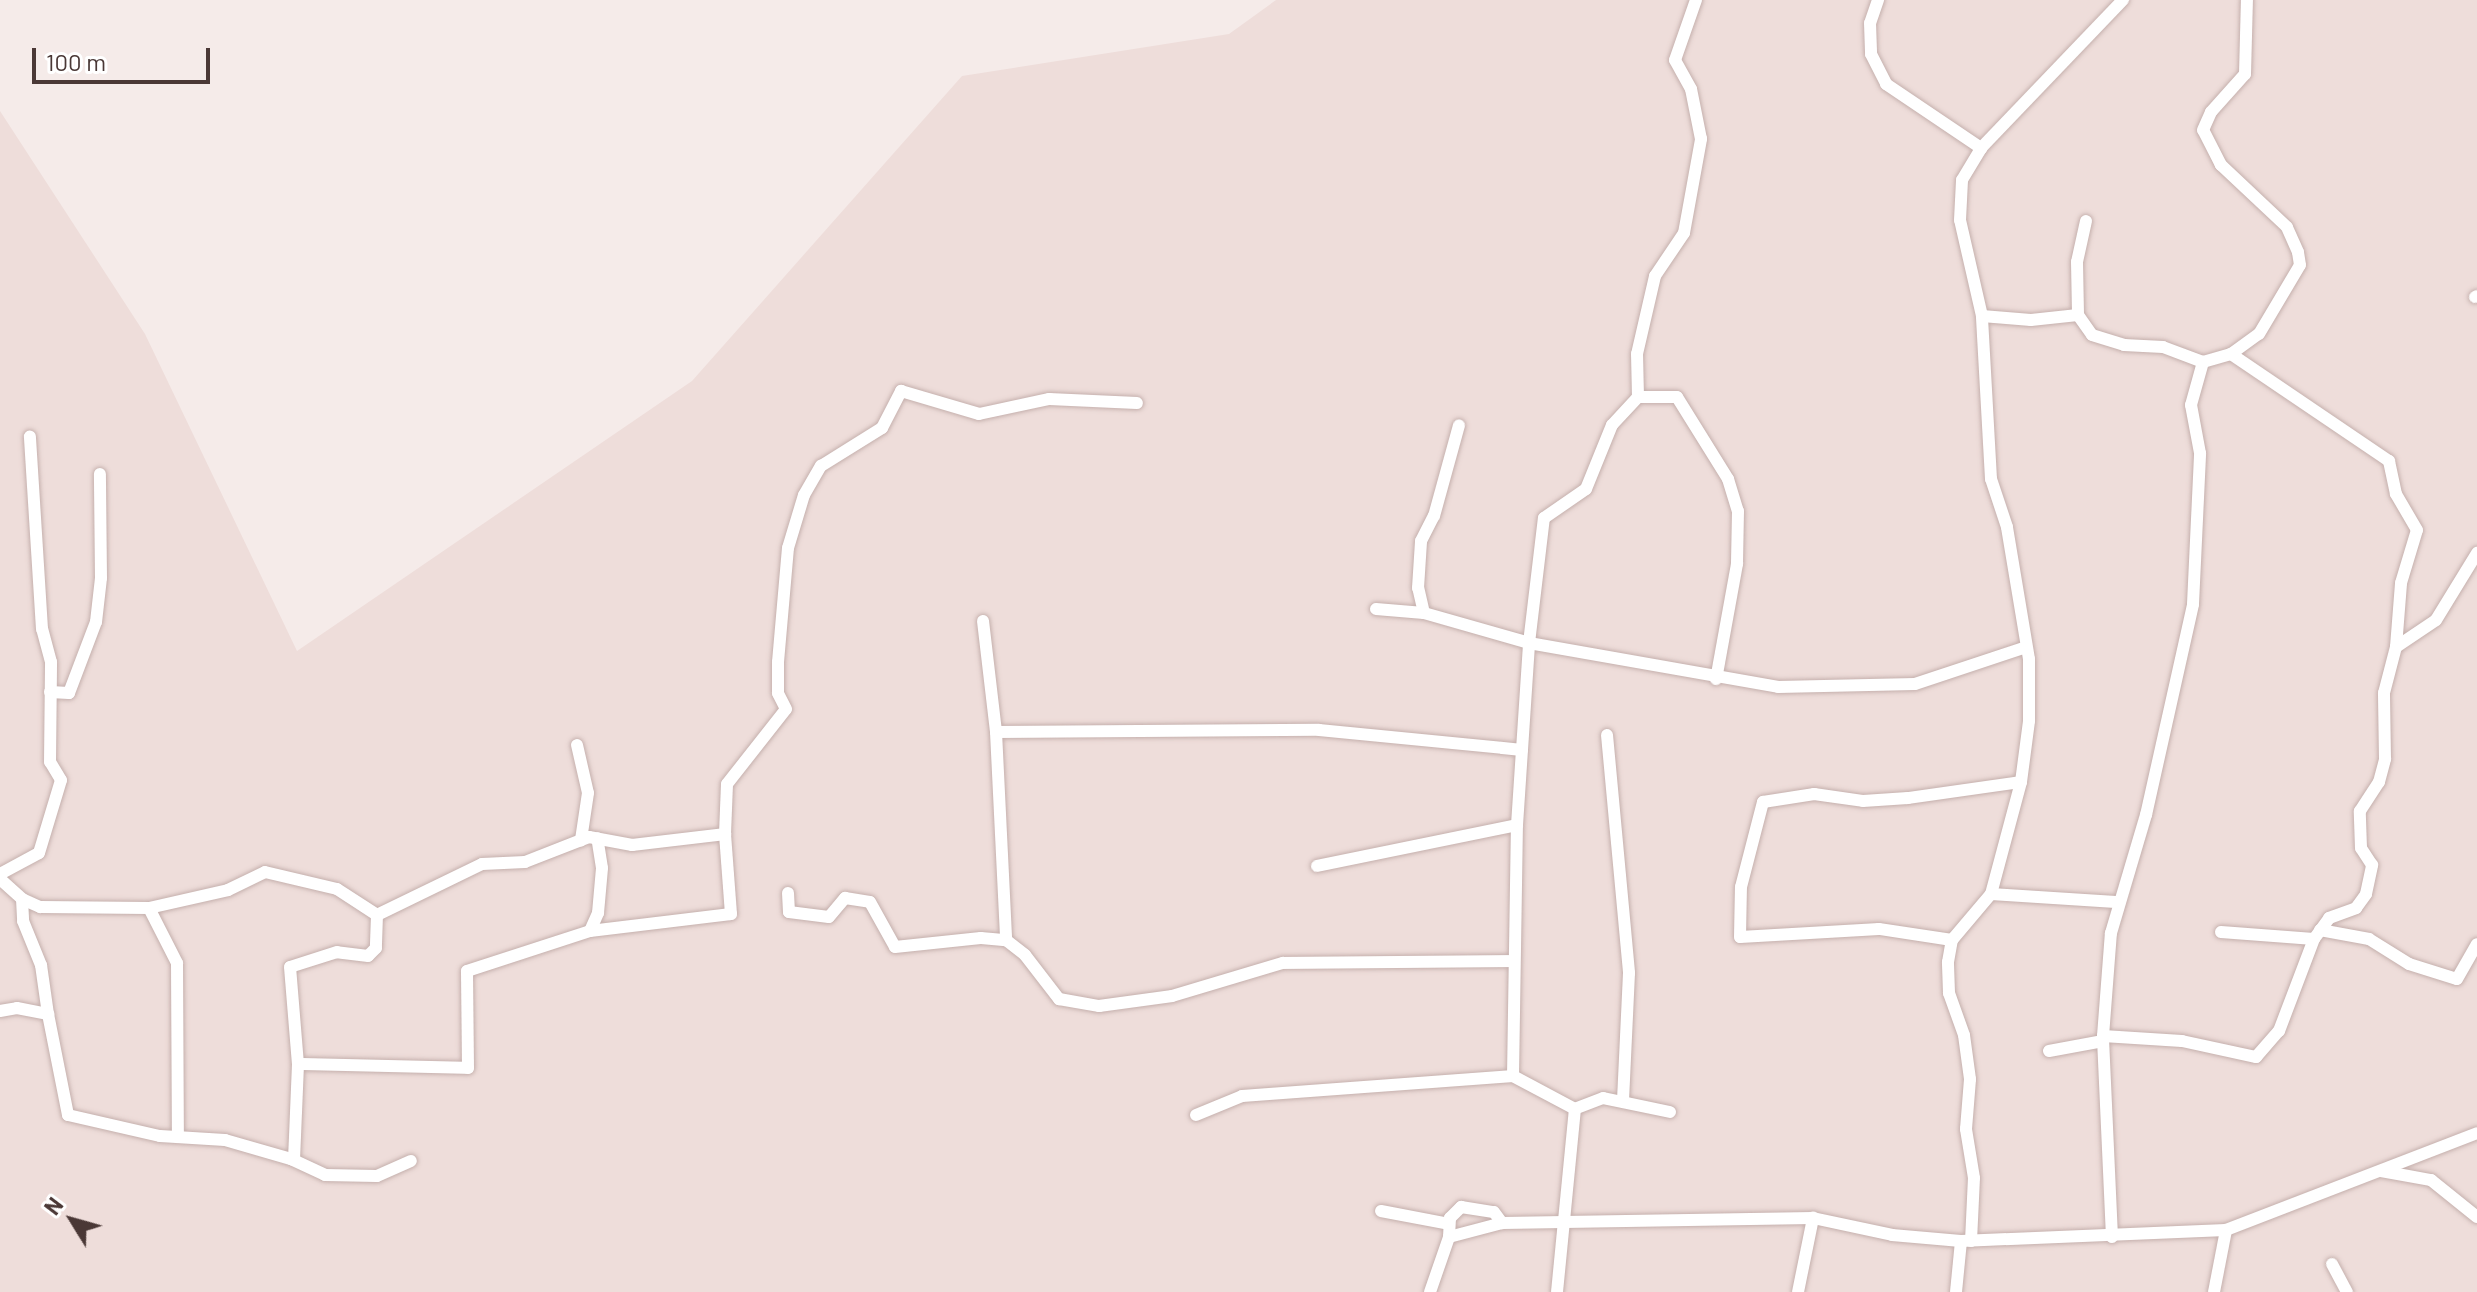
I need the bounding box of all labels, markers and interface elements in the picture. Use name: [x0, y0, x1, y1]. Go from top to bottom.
scale bar: [36, 32, 214, 82]
text: 100 m: [46, 47, 106, 76]
north arrow: [32, 1180, 112, 1260]
text: N: [38, 1192, 68, 1219]

